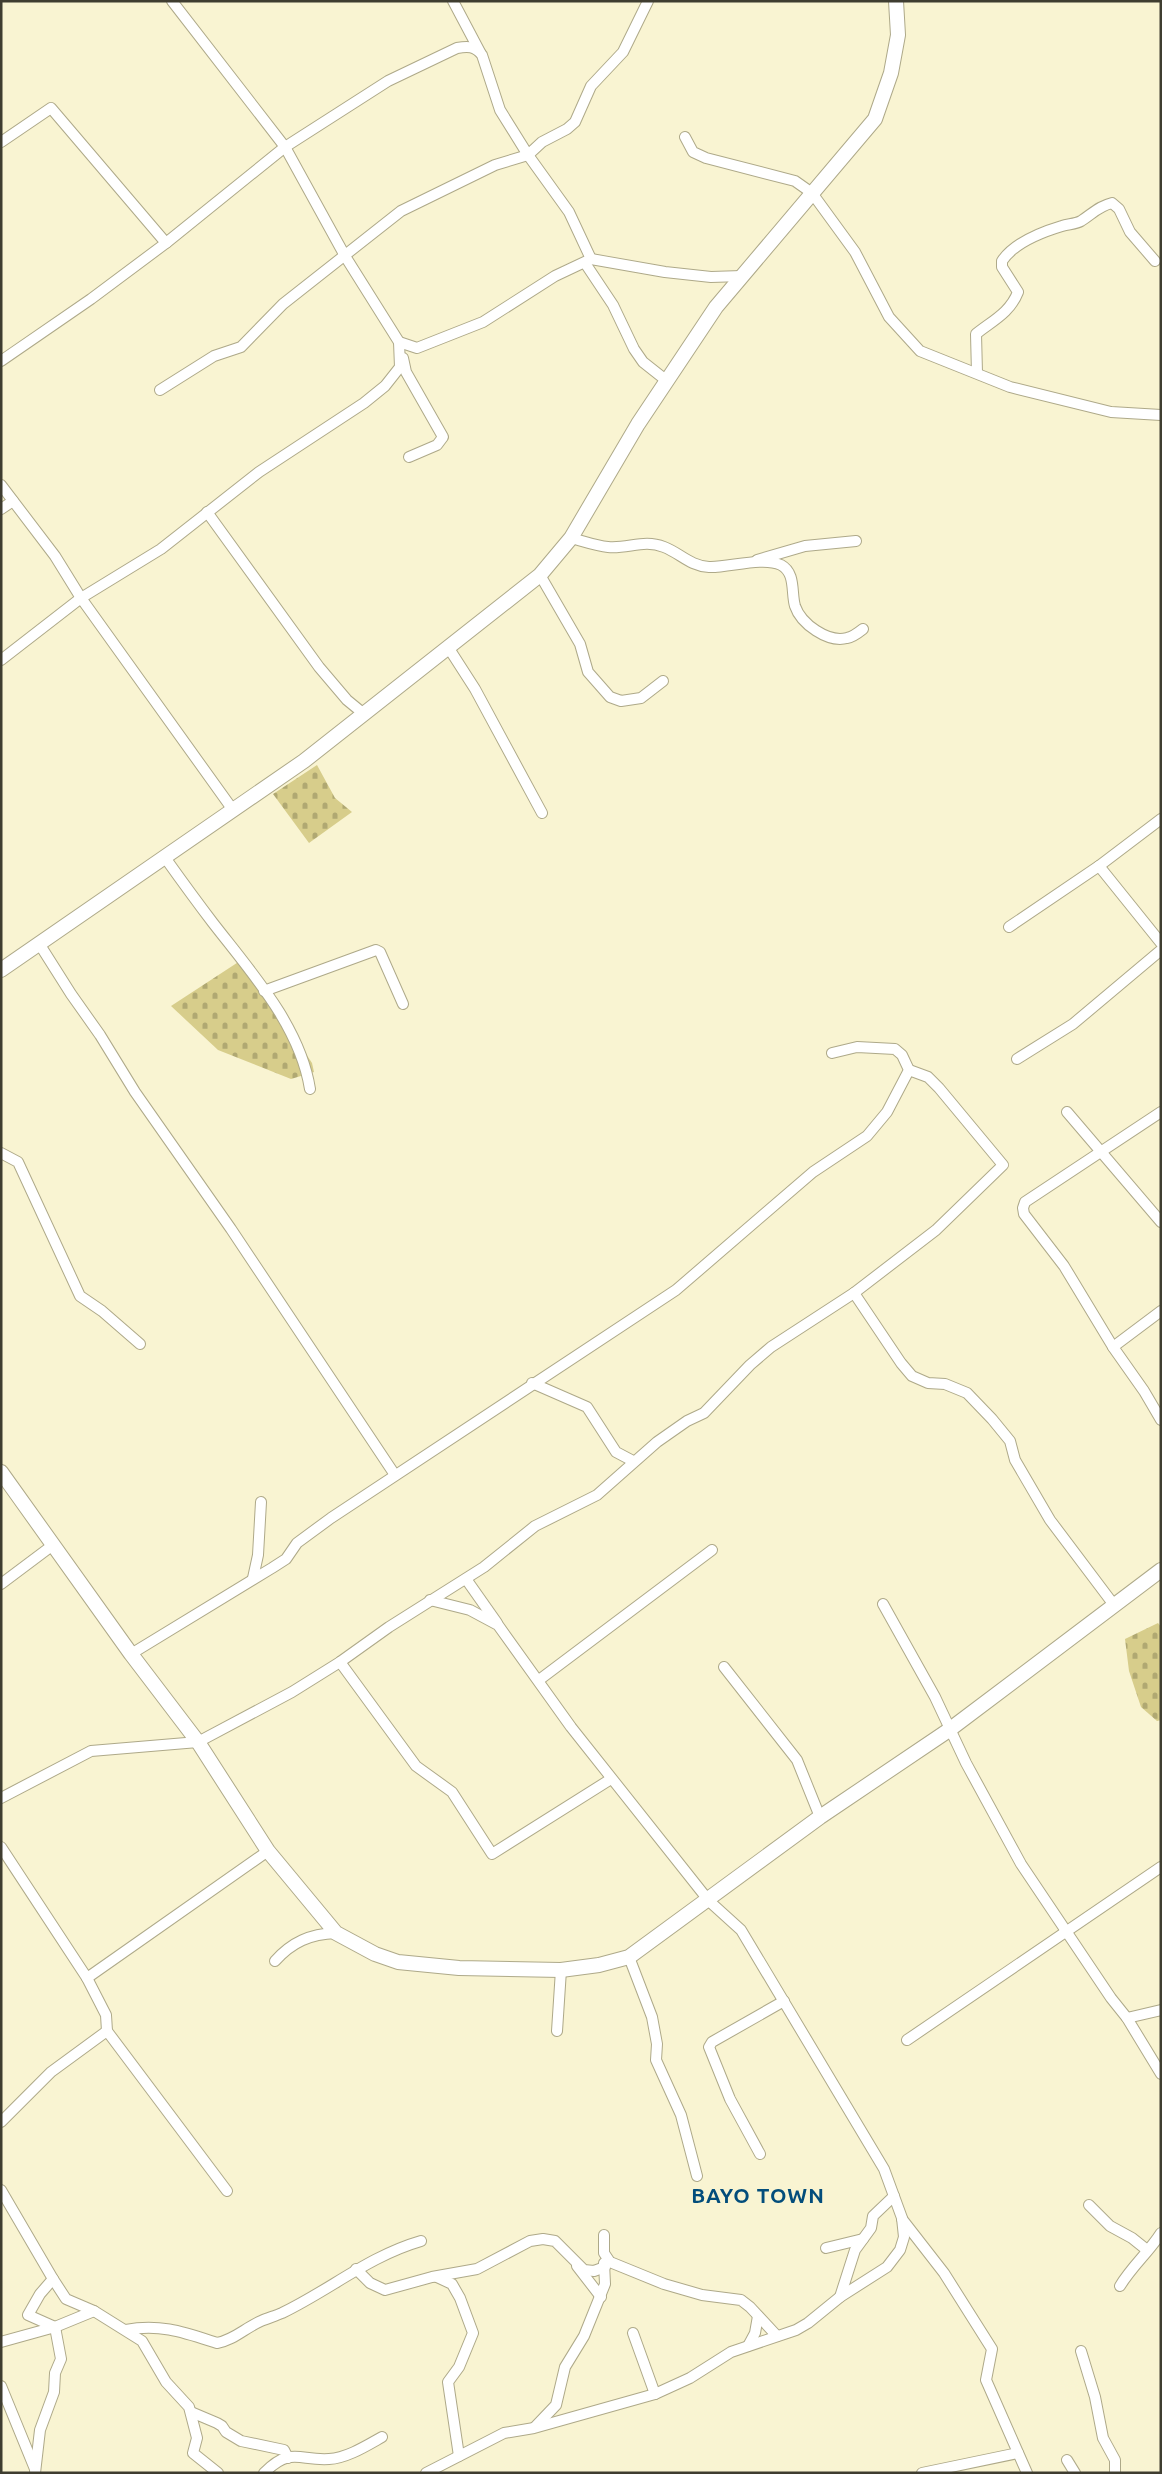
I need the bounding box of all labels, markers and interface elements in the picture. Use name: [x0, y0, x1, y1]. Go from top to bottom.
district label: BAYO TOWN: [691, 2183, 825, 2207]

